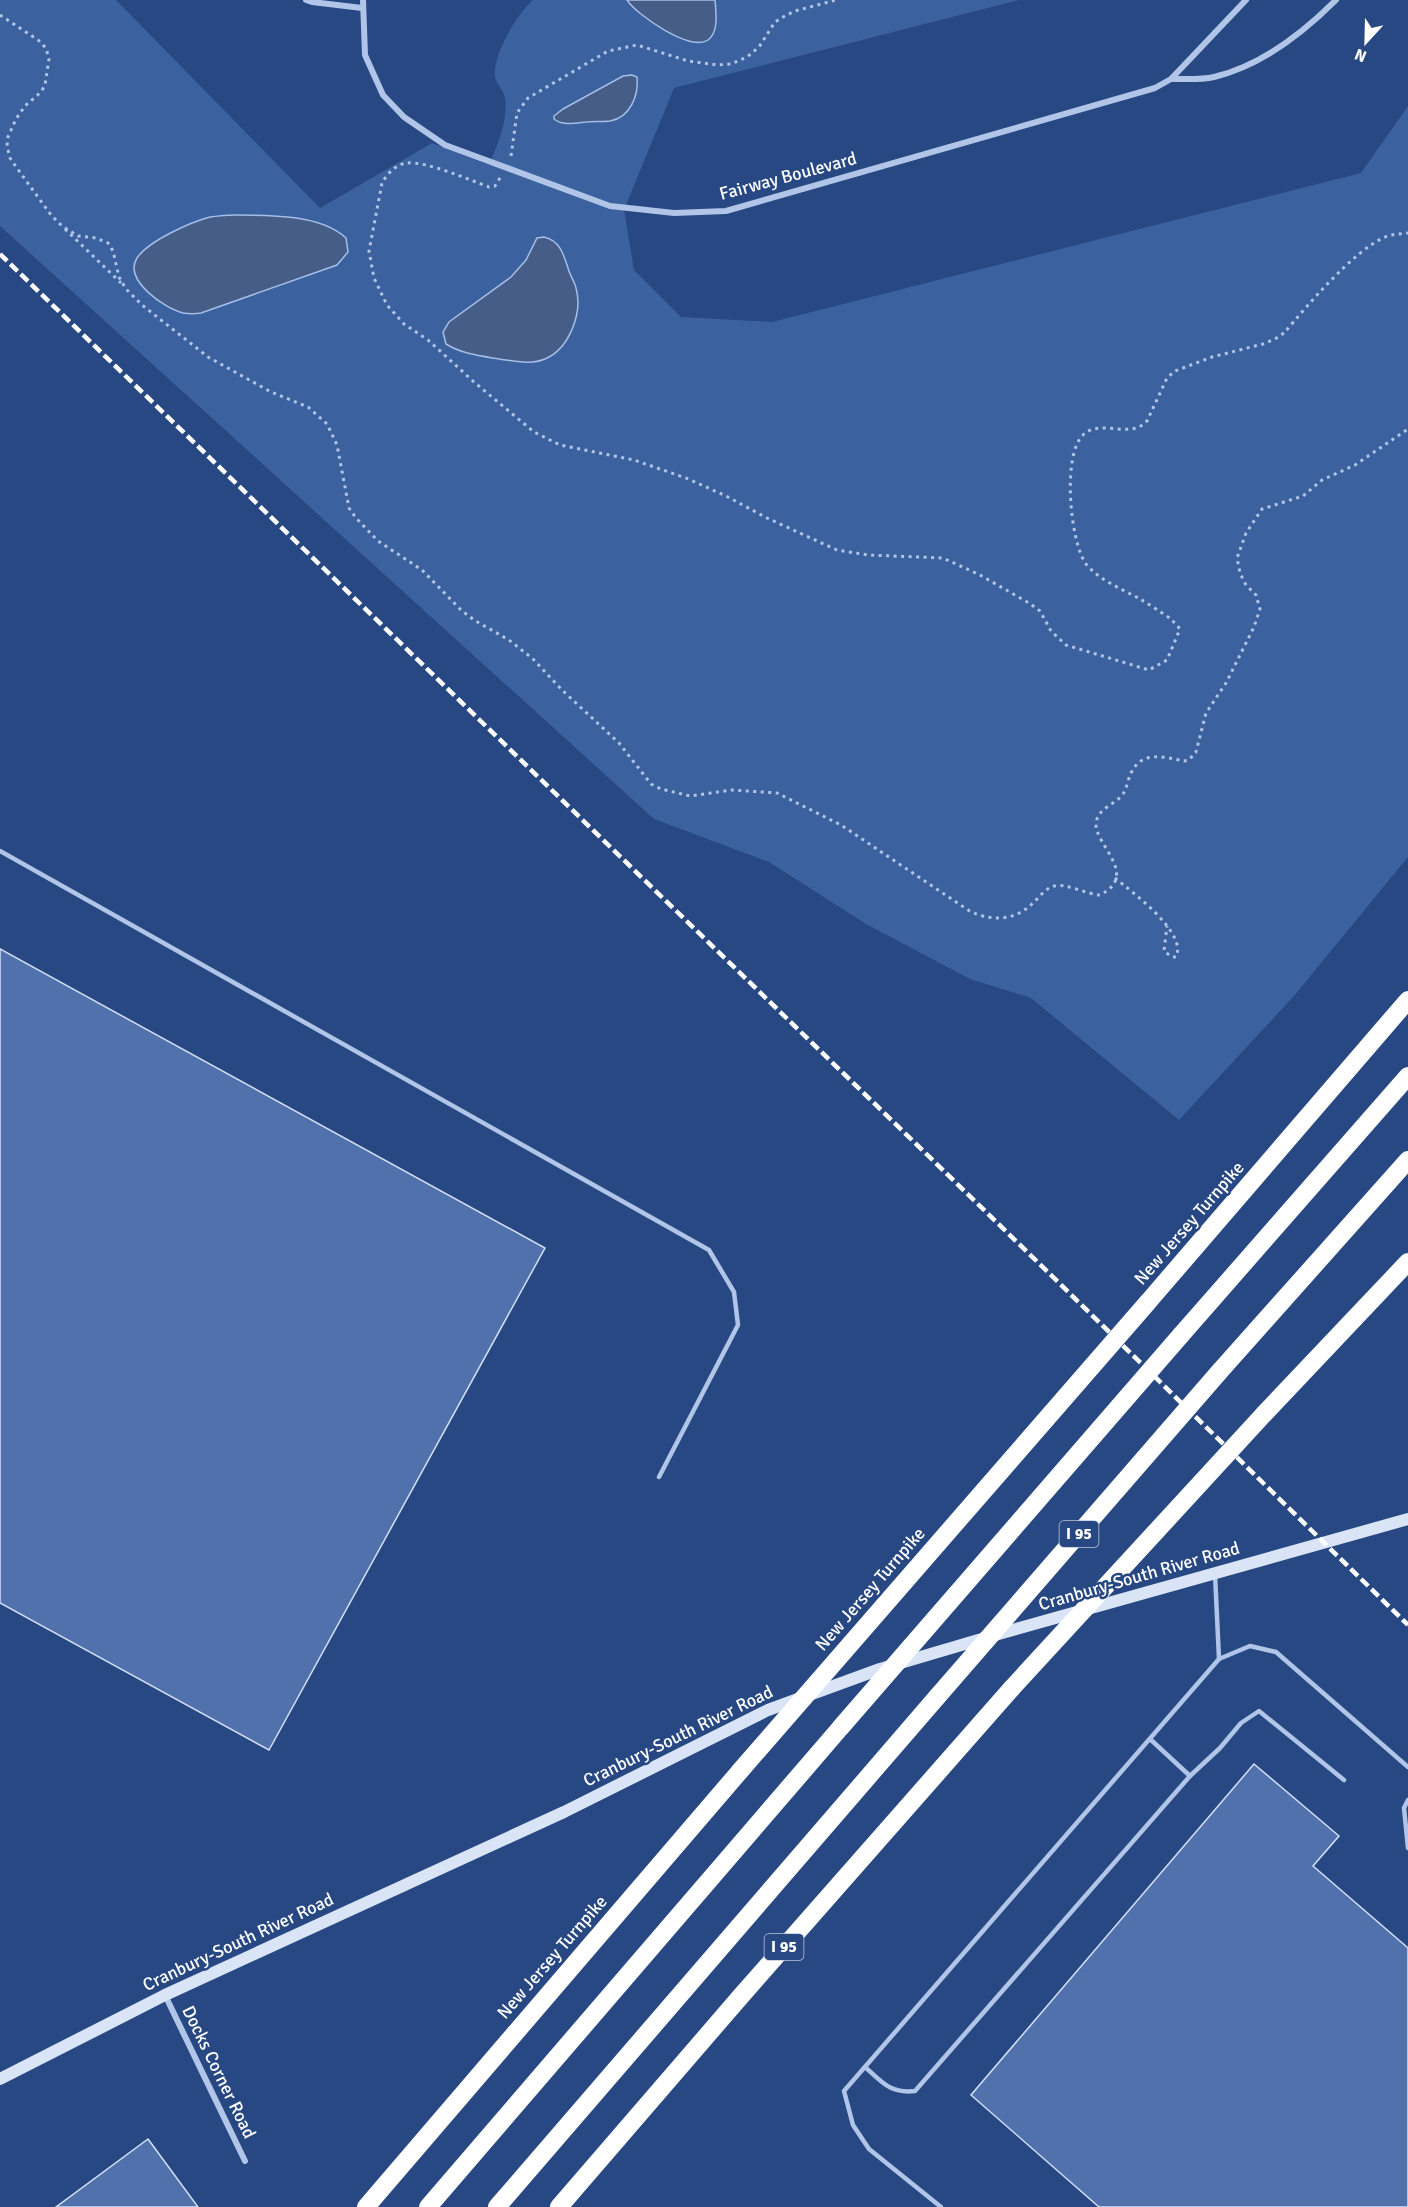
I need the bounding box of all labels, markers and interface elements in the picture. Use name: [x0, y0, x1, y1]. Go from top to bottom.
north arrow: [1336, 12, 1396, 72]
text: N: [1352, 44, 1370, 66]
street label: Fairway Boulevard: [717, 147, 859, 205]
street label: New Jersey Turnpike: [1129, 1157, 1249, 1289]
road number: I 95: [1060, 1521, 1098, 1547]
street label: New Jersey Turnpike: [810, 1523, 930, 1655]
street label: Cranbury-South River Road: [1036, 1537, 1242, 1615]
street label: Cranbury-South River Road: [580, 1680, 776, 1792]
street label: Cranbury-South River Road: [139, 1888, 337, 1996]
street label: New Jersey Turnpike: [492, 1891, 612, 2023]
road number: I 95: [764, 1934, 804, 1960]
street label: Docks Corner Road: [177, 2002, 261, 2142]

